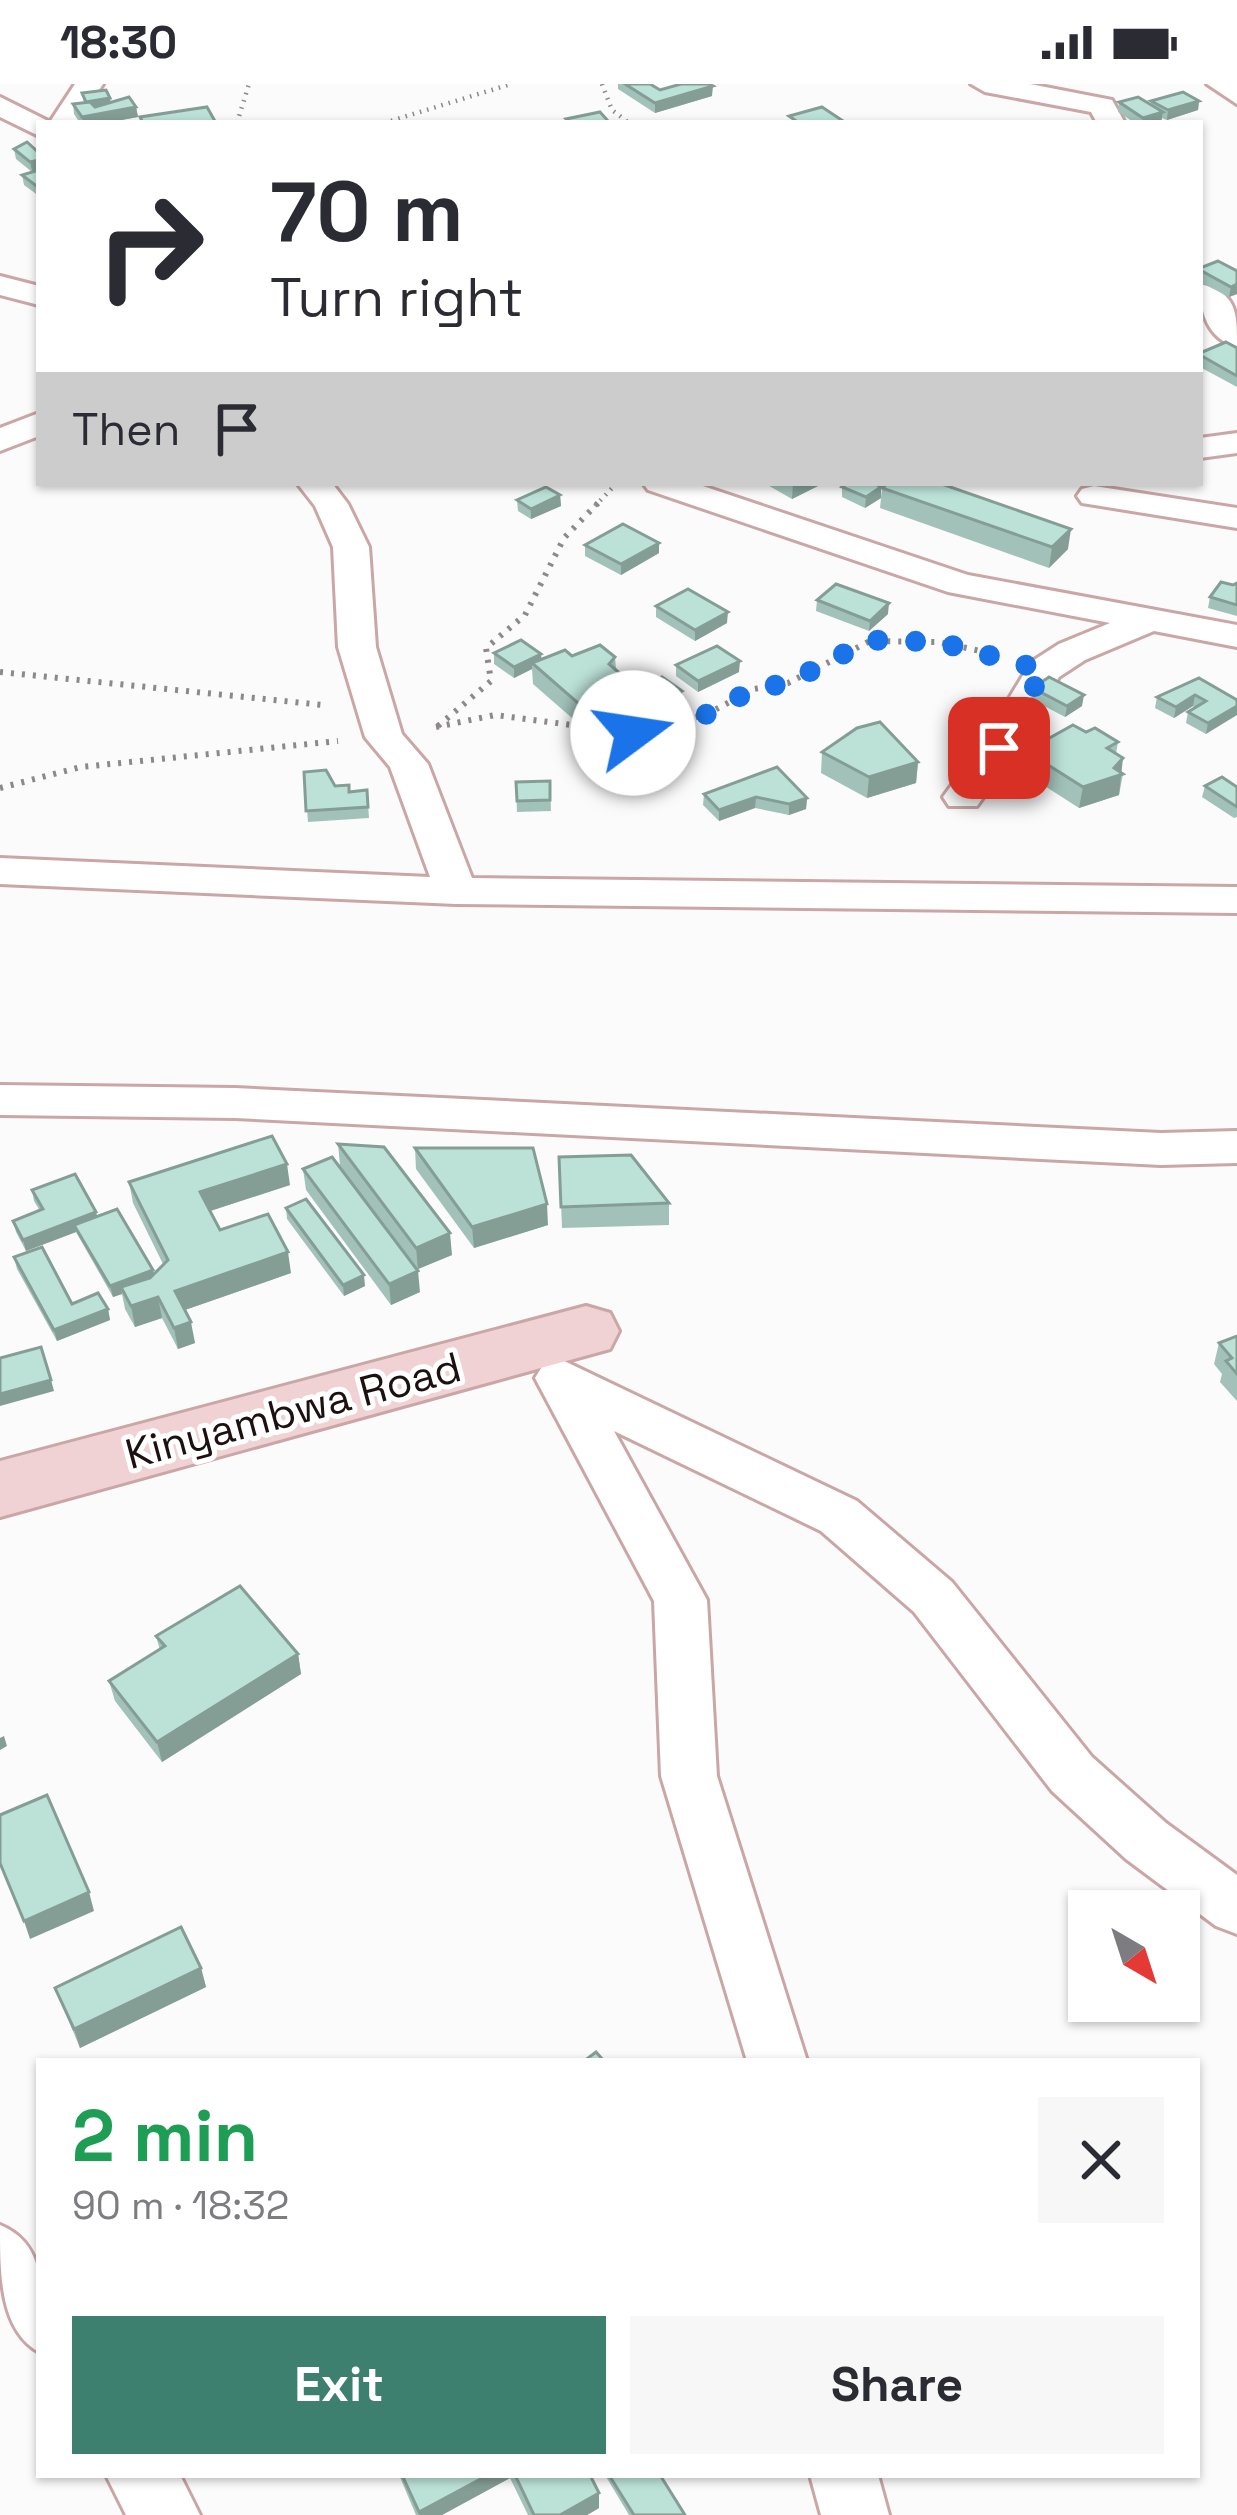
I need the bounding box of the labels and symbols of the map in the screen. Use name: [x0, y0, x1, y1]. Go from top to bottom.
position arrow: [570, 670, 696, 796]
pin: [948, 697, 1050, 799]
street label: Kinyambwa Road: [120, 1340, 467, 1481]
north arrow: [1068, 1890, 1200, 2022]

